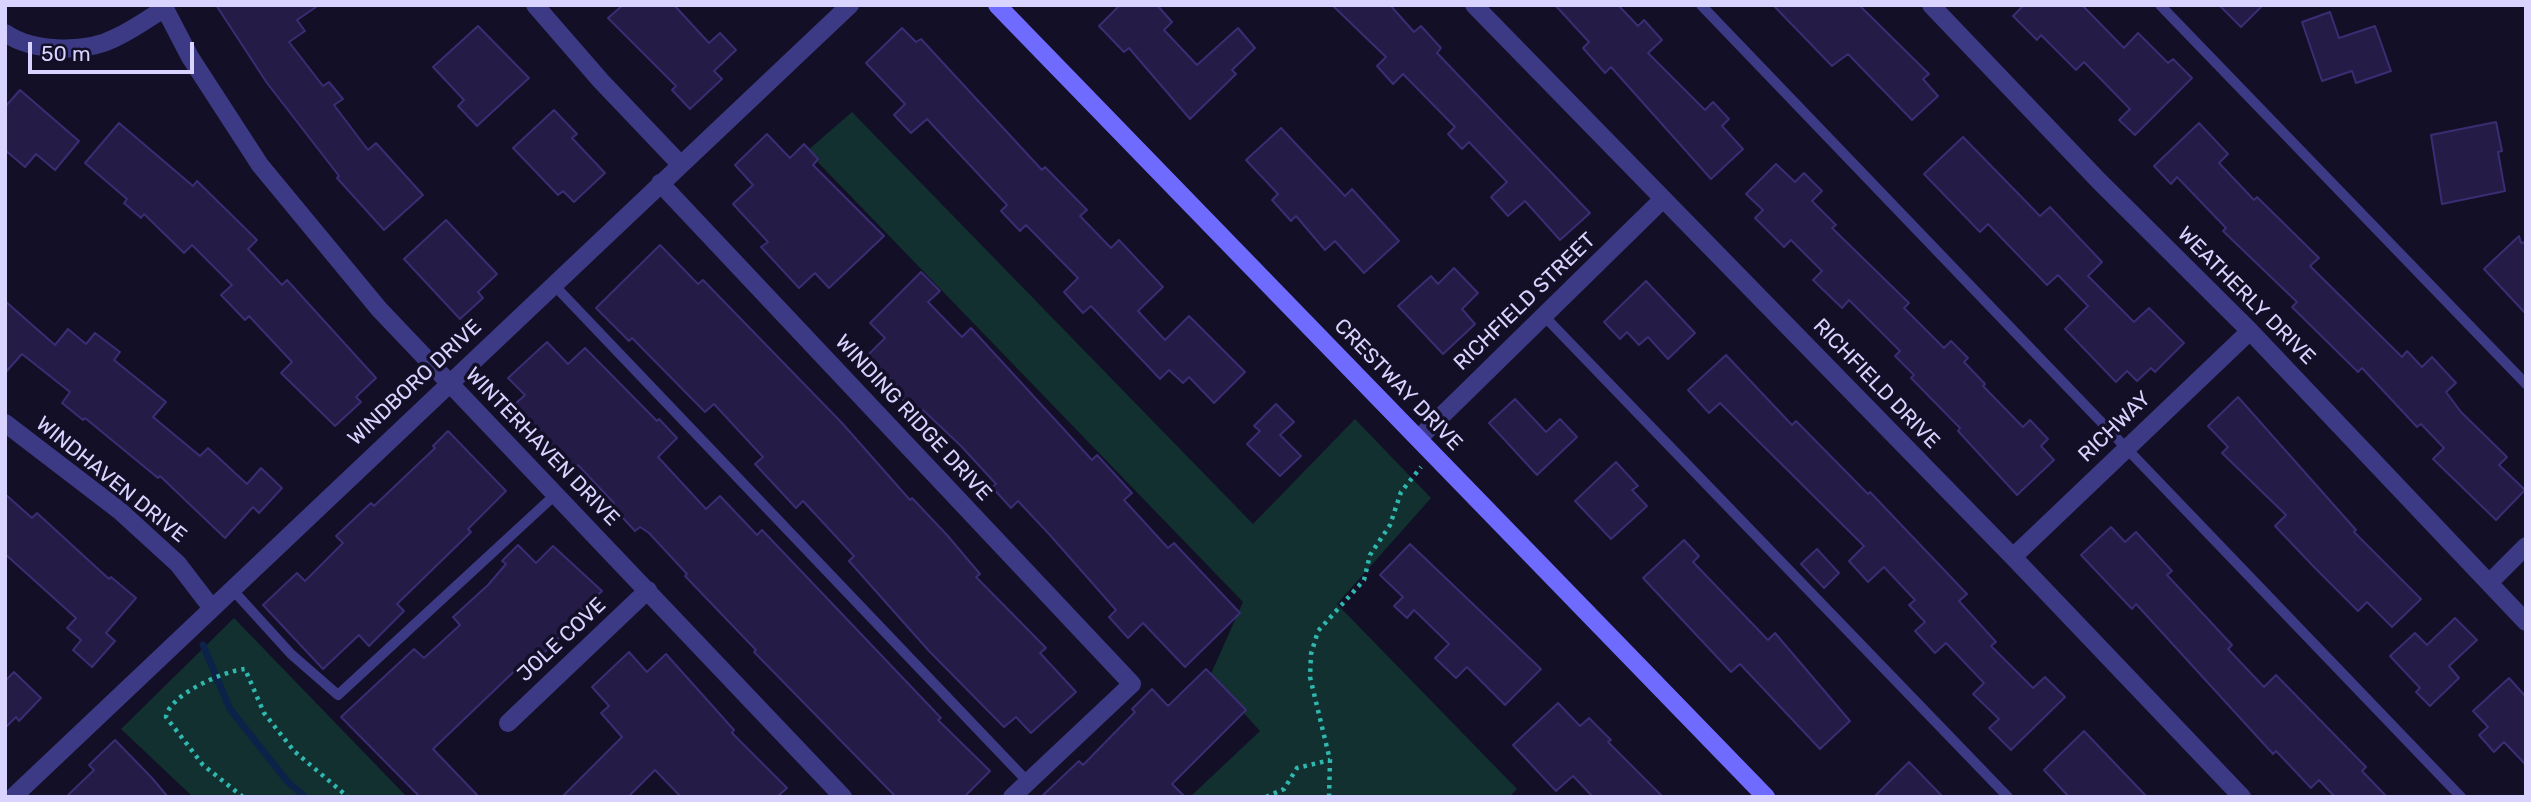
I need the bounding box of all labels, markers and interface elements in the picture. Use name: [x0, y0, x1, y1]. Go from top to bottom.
scale bar: [32, 28, 198, 72]
text: 50 m: [41, 41, 91, 66]
street label: WEATHERLY DRIVE: [2172, 222, 2320, 370]
street label: RICHFIELD STREET: [1449, 228, 1601, 376]
street label: CRESTWAY DRIVE: [1329, 314, 1467, 456]
street label: RICHFIELD DRIVE: [1808, 314, 1944, 454]
street label: WINDBORO DRIVE: [343, 315, 487, 451]
street label: WINDING RIDGE DRIVE: [829, 330, 997, 506]
street label: WINTERHAVEN DRIVE: [460, 363, 624, 531]
street label: RICHWAY: [2074, 386, 2156, 468]
street label: WINDHAVEN DRIVE: [31, 412, 191, 548]
street label: JOLE COVE: [513, 593, 611, 687]

